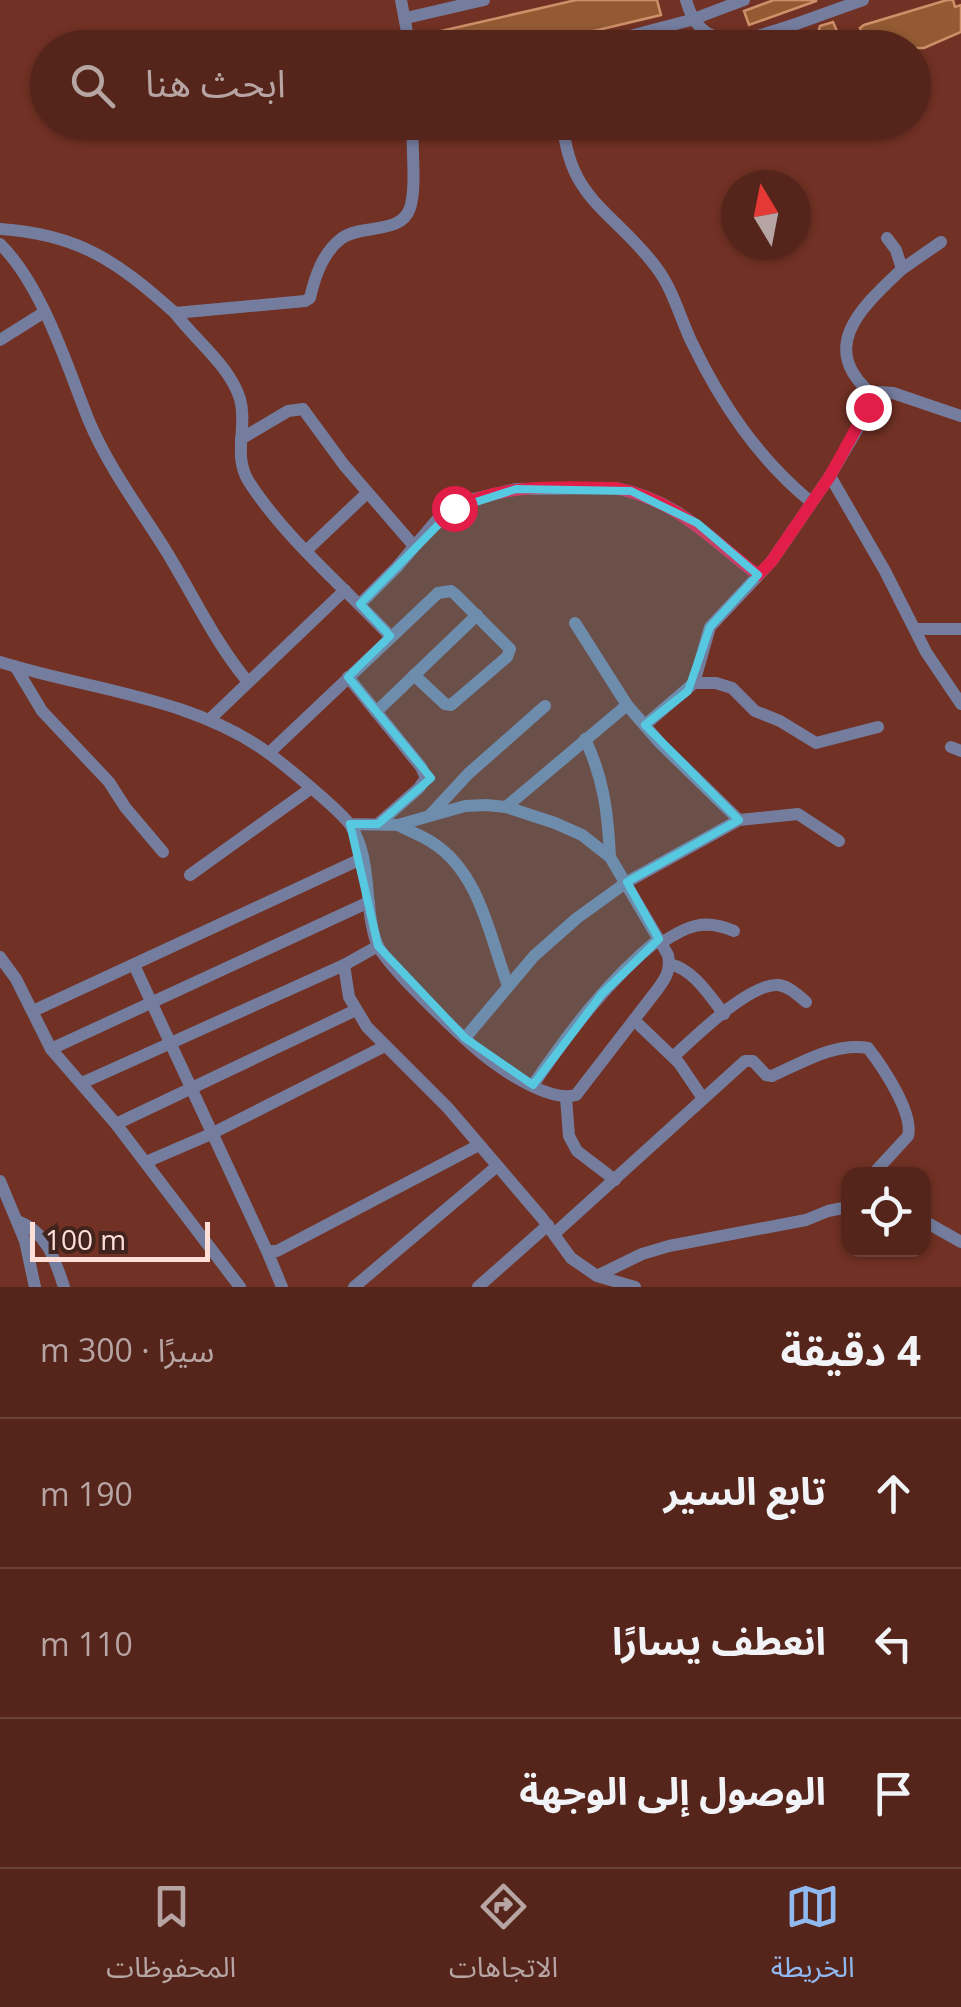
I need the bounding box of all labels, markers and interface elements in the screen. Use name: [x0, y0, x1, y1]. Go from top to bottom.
search box: [30, 30, 931, 140]
text: ابحث هنا: [145, 56, 286, 108]
icon: search: [65, 58, 120, 113]
north arrow: [721, 170, 811, 260]
route end: [846, 385, 892, 431]
route start: [432, 486, 478, 532]
map controls: [841, 1167, 931, 1257]
button: locate: [841, 1167, 931, 1257]
scale bar: [30, 1217, 210, 1262]
text: 100 m: [45, 1220, 126, 1258]
text: 4 دقيقة: [780, 1321, 921, 1378]
text: سيرًا · 300 m: [40, 1328, 214, 1371]
text: تابع السير: [664, 1464, 826, 1516]
icon: ahead: [866, 1466, 921, 1521]
text: 190 m: [40, 1472, 133, 1515]
text: انعطف يسارًا: [612, 1614, 826, 1666]
icon: left: [866, 1616, 921, 1671]
text: 110 m: [40, 1622, 133, 1665]
text: الوصول إلى الوجهة: [519, 1764, 826, 1816]
icon: arrive: [866, 1766, 921, 1821]
tab: المحفوظات: [106, 1879, 236, 1998]
tab: الاتجاهات: [449, 1879, 558, 1998]
tab: الخريطة: [771, 1879, 855, 1998]

